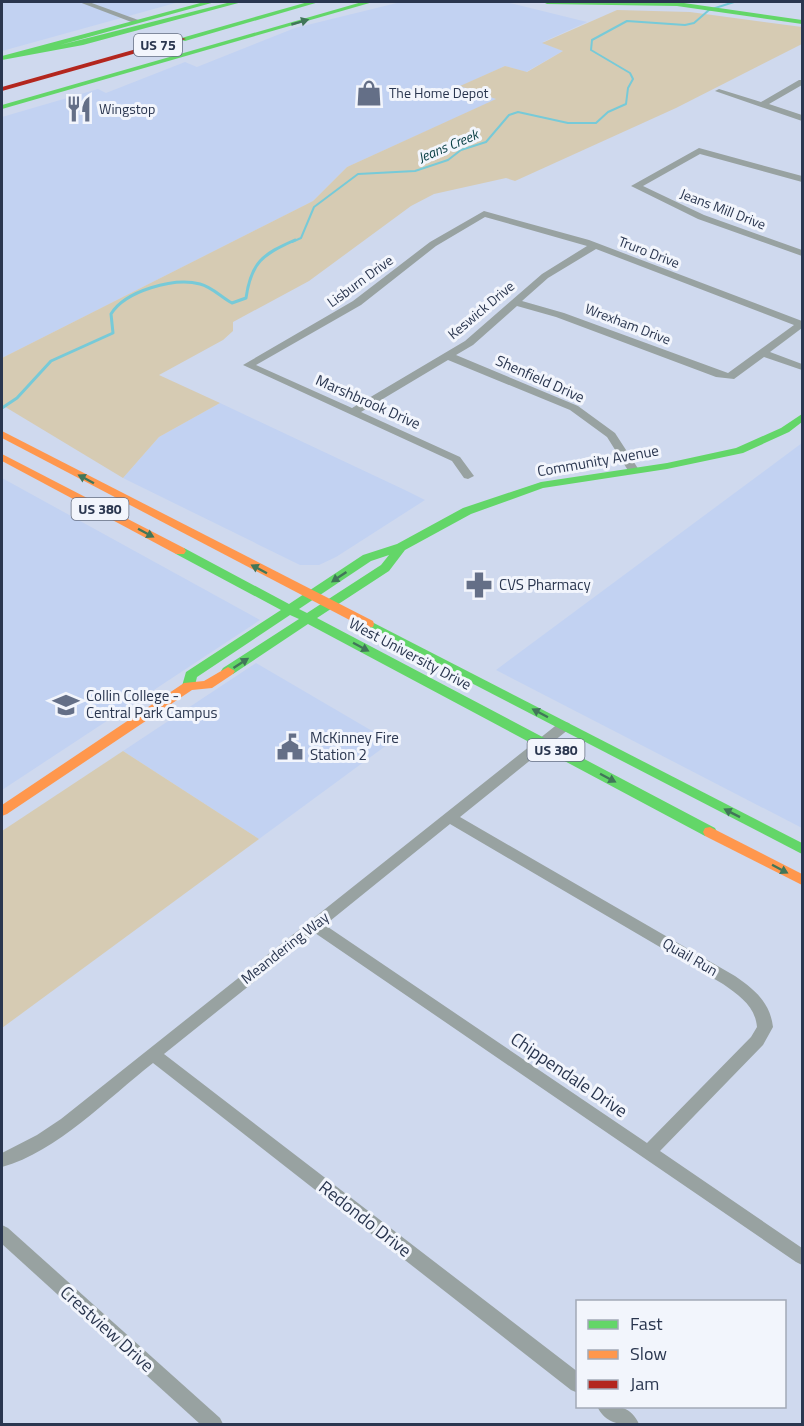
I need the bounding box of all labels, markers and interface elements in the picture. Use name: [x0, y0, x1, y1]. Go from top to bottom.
one-way arrow: [291, 17, 309, 26]
road number: US 75: [134, 34, 182, 56]
shop icon: The Home Depot: [354, 78, 384, 108]
place label: The Home Depot: [389, 82, 488, 103]
restaurant icon: Wingstop: [64, 94, 94, 124]
place label: Wingstop: [99, 98, 155, 119]
water label: Jeans Creek: [414, 123, 483, 168]
street label: Jeans Mill Drive: [677, 183, 769, 234]
street label: Truro Drive: [615, 230, 683, 273]
street label: Lisburn Drive: [322, 249, 397, 312]
street label: Keswick Drive: [443, 275, 519, 344]
street label: Wrexham Drive: [582, 298, 674, 349]
street label: Shenfield Drive: [492, 349, 588, 408]
street label: Marshbrook Drive: [312, 368, 424, 435]
street label: Community Avenue: [535, 438, 660, 483]
one-way arrow: [78, 474, 95, 484]
road number: US 380: [72, 498, 128, 520]
one-way arrow: [138, 528, 155, 538]
one-way arrow: [250, 564, 267, 574]
pharmacy icon: CVS Pharmacy: [464, 570, 494, 600]
one-way arrow: [331, 571, 347, 583]
place label: CVS Pharmacy: [499, 573, 591, 596]
street label: West University Drive: [345, 612, 476, 696]
one-way arrow: [353, 642, 370, 652]
one-way arrow: [233, 658, 249, 669]
place label: Collin College - Central Park Campus: [86, 684, 217, 724]
school or university icon: Collin College - Central Park Campus: [51, 690, 81, 720]
one-way arrow: [532, 708, 549, 718]
place label: McKinney Fire Station 2: [310, 726, 399, 766]
public building icon: McKinney Fire Station 2: [275, 732, 305, 762]
road number: US 380: [528, 739, 584, 761]
one-way arrow: [599, 773, 616, 782]
one-way arrow: [723, 808, 740, 818]
one-way arrow: [771, 863, 789, 873]
street label: Meandering Way: [236, 906, 334, 989]
street label: Quail Run: [658, 931, 722, 982]
street label: Chippendale Drive: [505, 1025, 633, 1124]
street label: Redondo Drive: [313, 1174, 417, 1263]
street label: Crestview Drive: [54, 1279, 160, 1378]
legend: [576, 1300, 786, 1408]
text: Fast: [630, 1310, 663, 1337]
text: Slow: [630, 1340, 667, 1367]
text: Jam: [630, 1370, 659, 1397]

